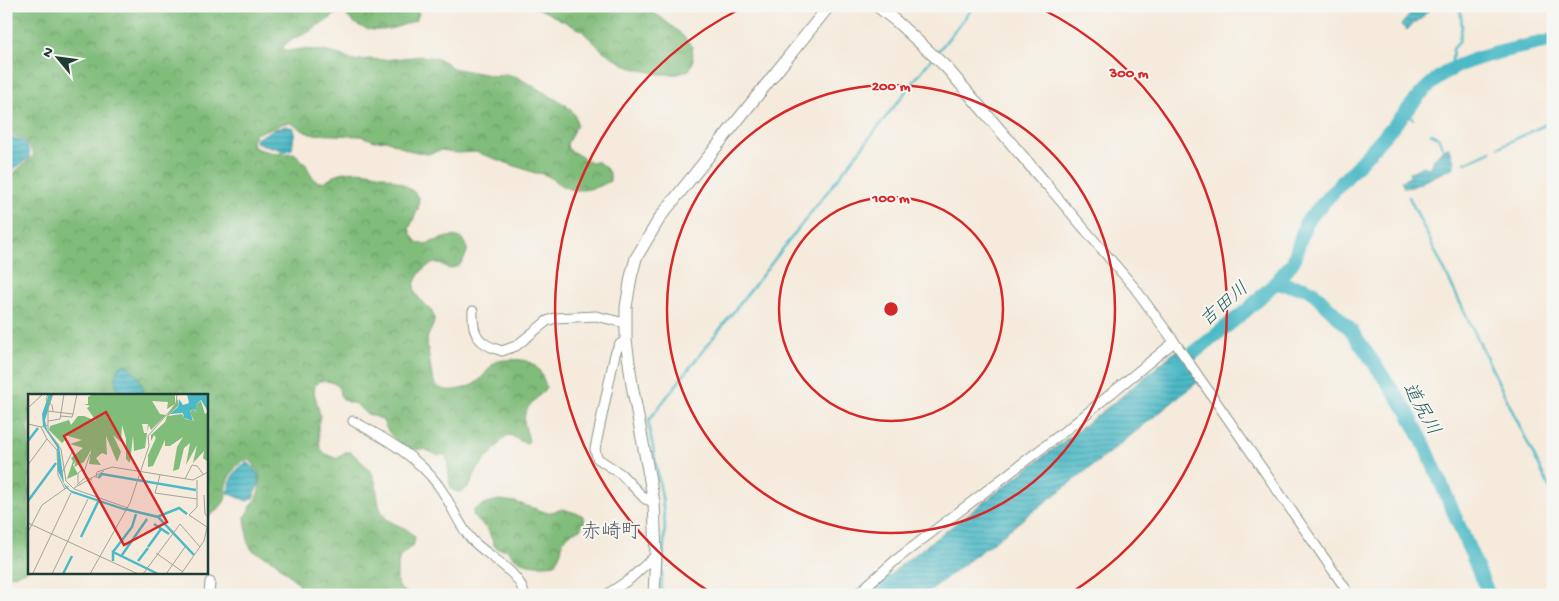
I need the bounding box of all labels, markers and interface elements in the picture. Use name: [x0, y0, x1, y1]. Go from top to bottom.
north arrow: [32, 32, 82, 82]
text: N: [39, 45, 58, 61]
text: 300 m: [1108, 65, 1149, 83]
text: 200 m: [872, 78, 911, 96]
text: 100 m: [871, 190, 910, 208]
water label: 吉田川: [1196, 278, 1254, 333]
centre of rings: [882, 300, 900, 318]
water label: 道尻川: [1396, 379, 1445, 440]
inset map: [28, 394, 208, 574]
district label: 赤崎町: [581, 520, 641, 545]

